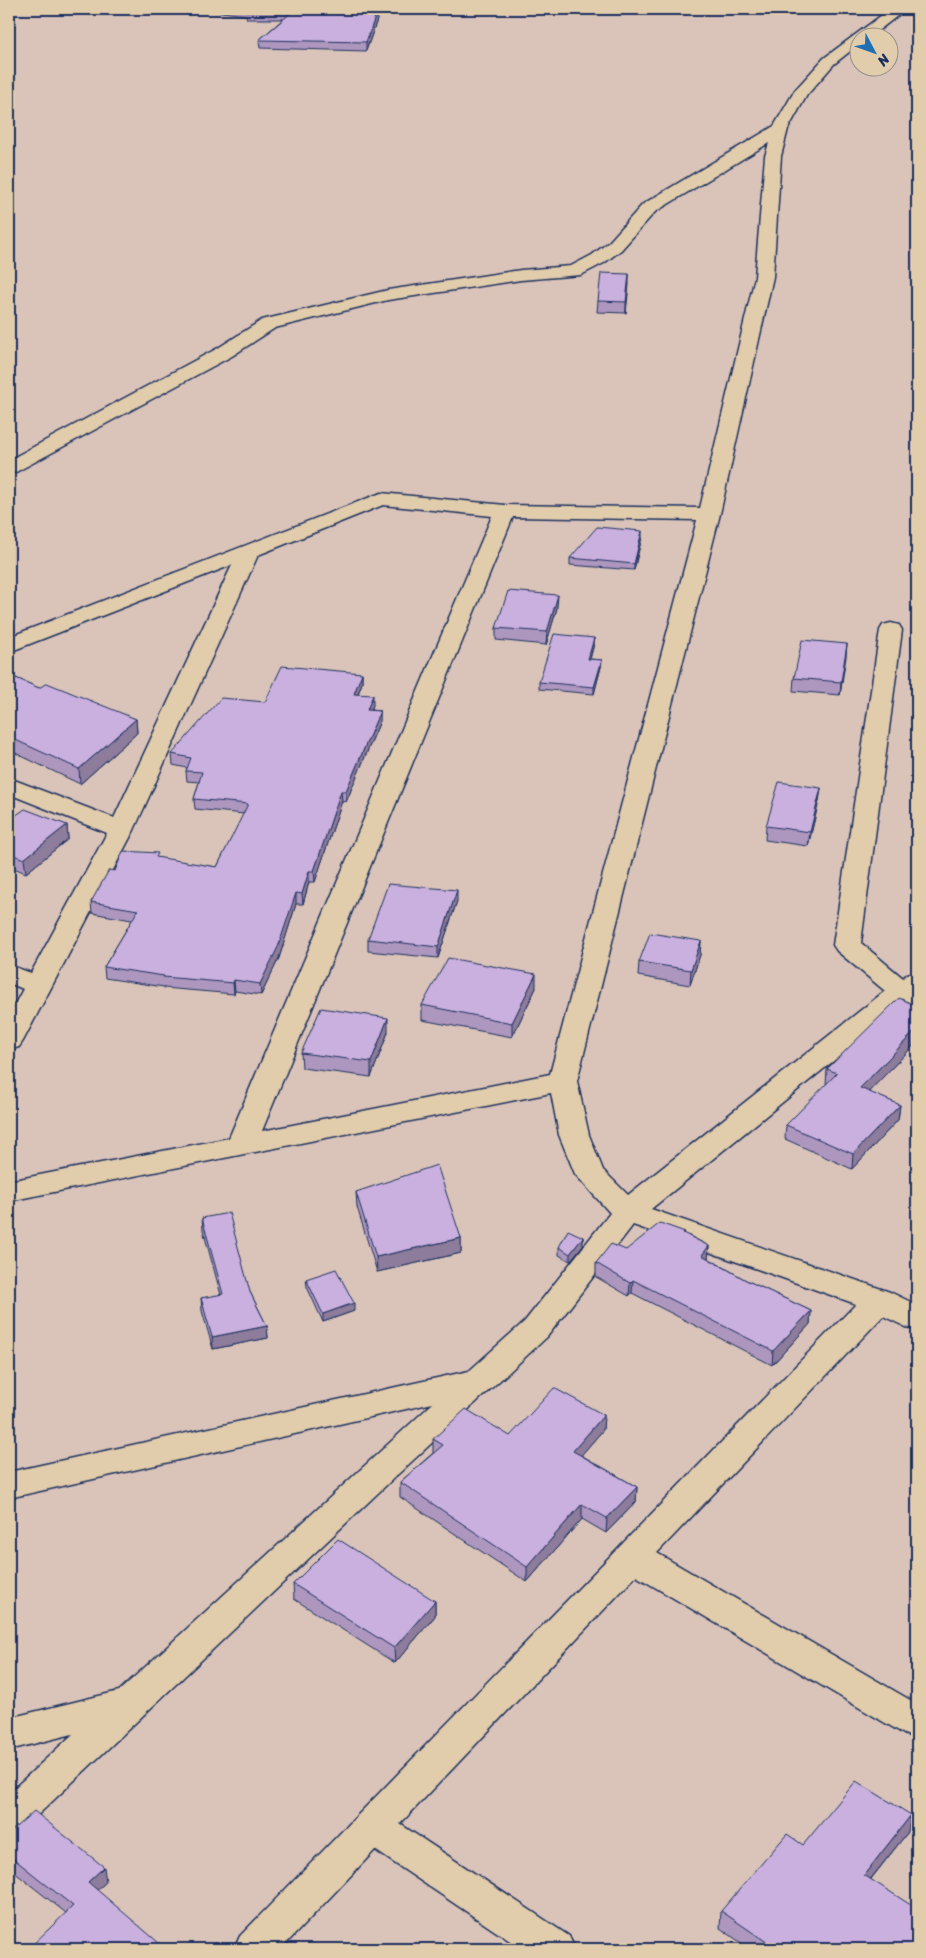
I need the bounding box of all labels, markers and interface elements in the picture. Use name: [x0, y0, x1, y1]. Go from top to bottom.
north arrow: [848, 28, 898, 78]
text: N: [871, 48, 897, 72]

